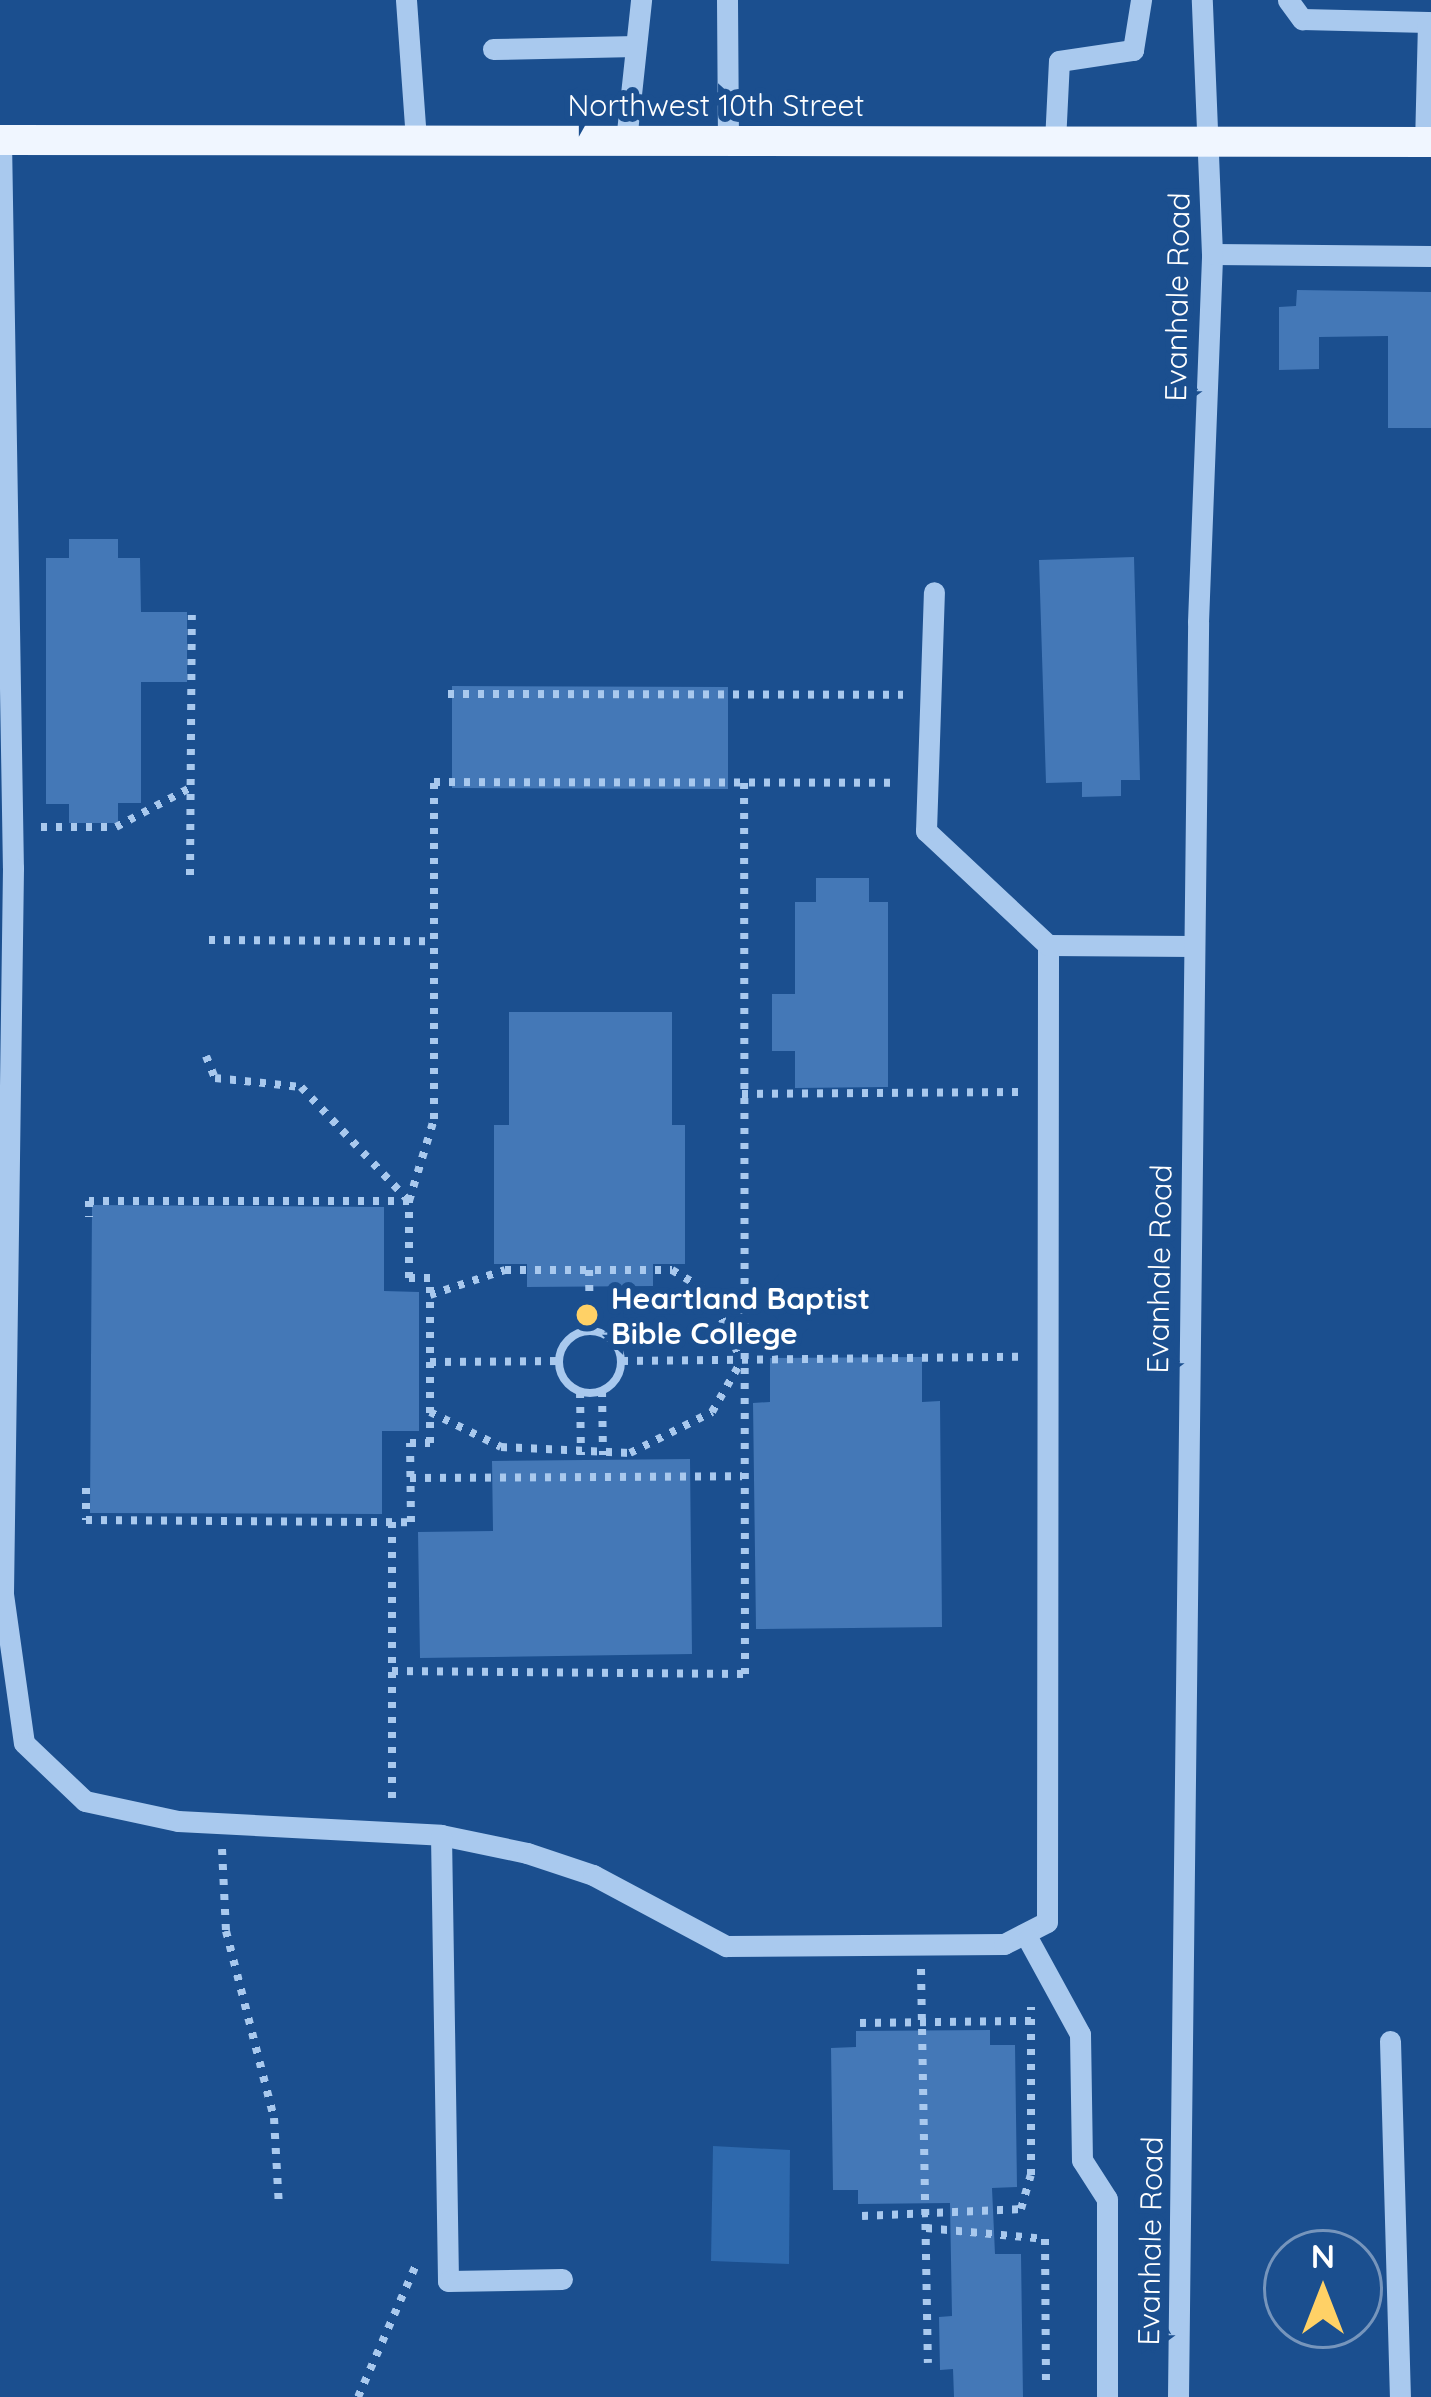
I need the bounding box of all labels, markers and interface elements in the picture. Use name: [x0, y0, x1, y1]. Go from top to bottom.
street label: Northwest 10th Street: [568, 87, 864, 123]
street label: Evanhale Road: [1157, 192, 1197, 402]
street label: Evanhale Road: [1139, 1164, 1179, 1374]
place label: Heartland Baptist Bible College: [611, 1280, 870, 1350]
marker: Heartland Baptist Bible College: [574, 1302, 600, 1328]
street label: Evanhale Road: [1130, 2136, 1170, 2346]
north arrow: [1263, 2229, 1383, 2349]
text: N: [1311, 2235, 1335, 2276]

